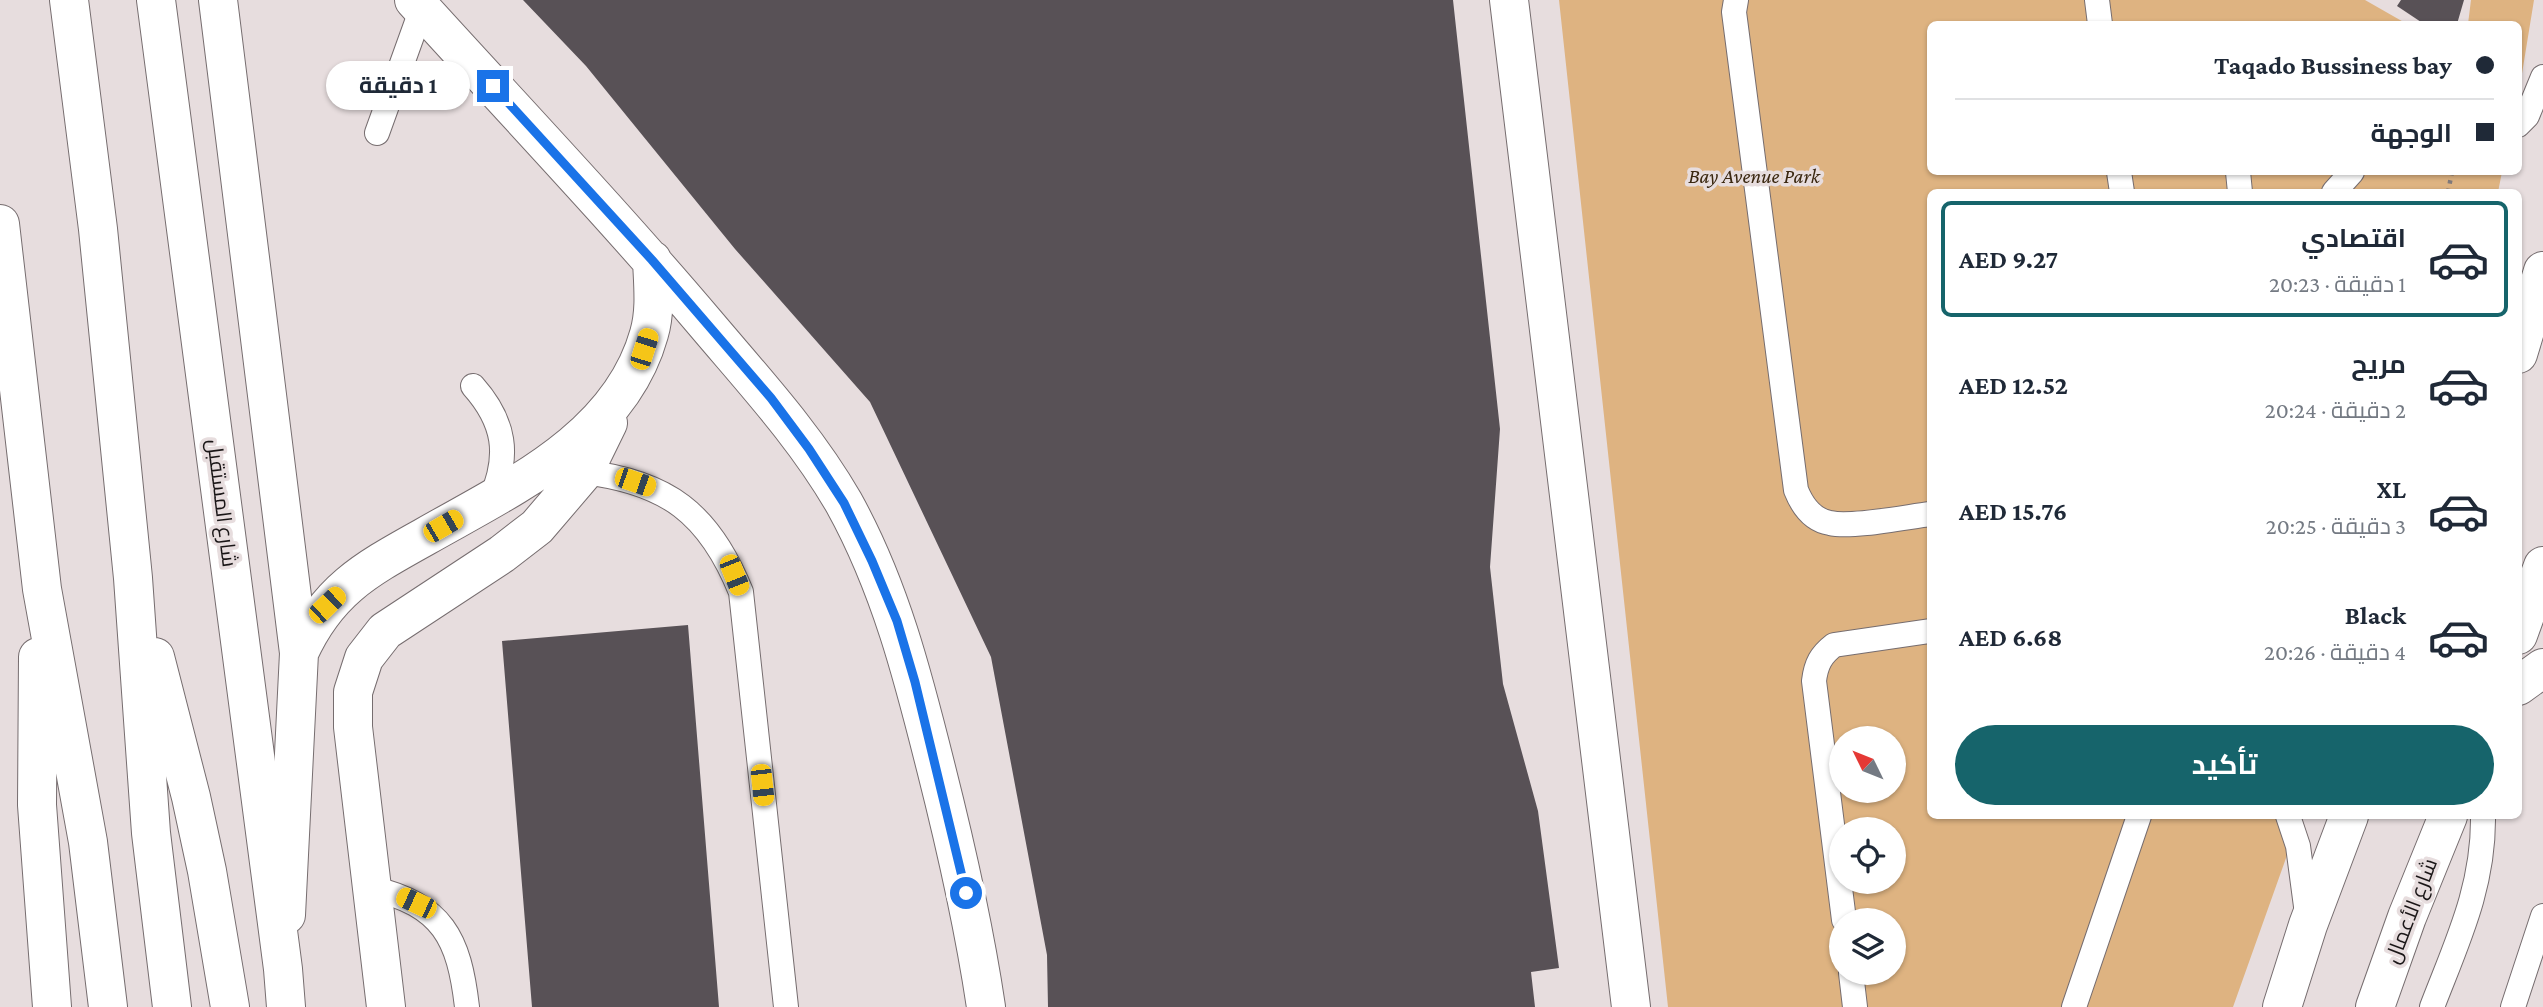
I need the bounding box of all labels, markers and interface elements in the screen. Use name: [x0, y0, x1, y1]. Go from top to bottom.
text: Taqado Bussiness bay: [2214, 51, 2452, 80]
callout: 1 دقيقة: [325, 62, 468, 110]
route end: [477, 70, 509, 102]
text: 1 دقيقة: [359, 72, 437, 98]
text: الوجهة: [2371, 119, 2452, 148]
park label: Bay Avenue Park: [1688, 164, 1821, 188]
text: اقتصادي: [2301, 224, 2406, 253]
icon: car: [2427, 228, 2490, 291]
text: AED 9.27: [1959, 245, 2058, 274]
text: 1 دقيقة · 20:23: [2269, 271, 2406, 297]
car: [628, 326, 661, 372]
text: مريح: [2351, 350, 2406, 379]
icon: car: [2427, 354, 2490, 417]
text: AED 12.52: [1959, 371, 2068, 400]
text: 2 دقيقة · 20:24: [2265, 397, 2406, 423]
street label: شارع المستقبل: [200, 438, 242, 569]
car: [612, 465, 659, 499]
text: XL: [2377, 475, 2406, 504]
icon: car: [2427, 480, 2490, 543]
text: AED 15.76: [1959, 497, 2067, 526]
car: [420, 506, 467, 546]
text: 3 دقيقة · 20:25: [2266, 513, 2406, 539]
car: [717, 552, 752, 598]
car: [305, 583, 350, 627]
text: Black: [2345, 601, 2406, 630]
icon: car: [2427, 606, 2490, 669]
text: AED 6.68: [1959, 623, 2062, 652]
text: 4 دقيقة · 20:26: [2264, 639, 2406, 665]
button: تأكيد: [1955, 725, 2494, 805]
north arrow: [1829, 726, 1906, 803]
map controls: [1829, 726, 1906, 985]
car: [750, 763, 775, 807]
button: locate: [1829, 817, 1906, 894]
street label: شارع الأعمال: [2380, 855, 2444, 968]
route start: [950, 877, 982, 909]
car: [393, 885, 440, 921]
button: layers: [1829, 908, 1906, 985]

